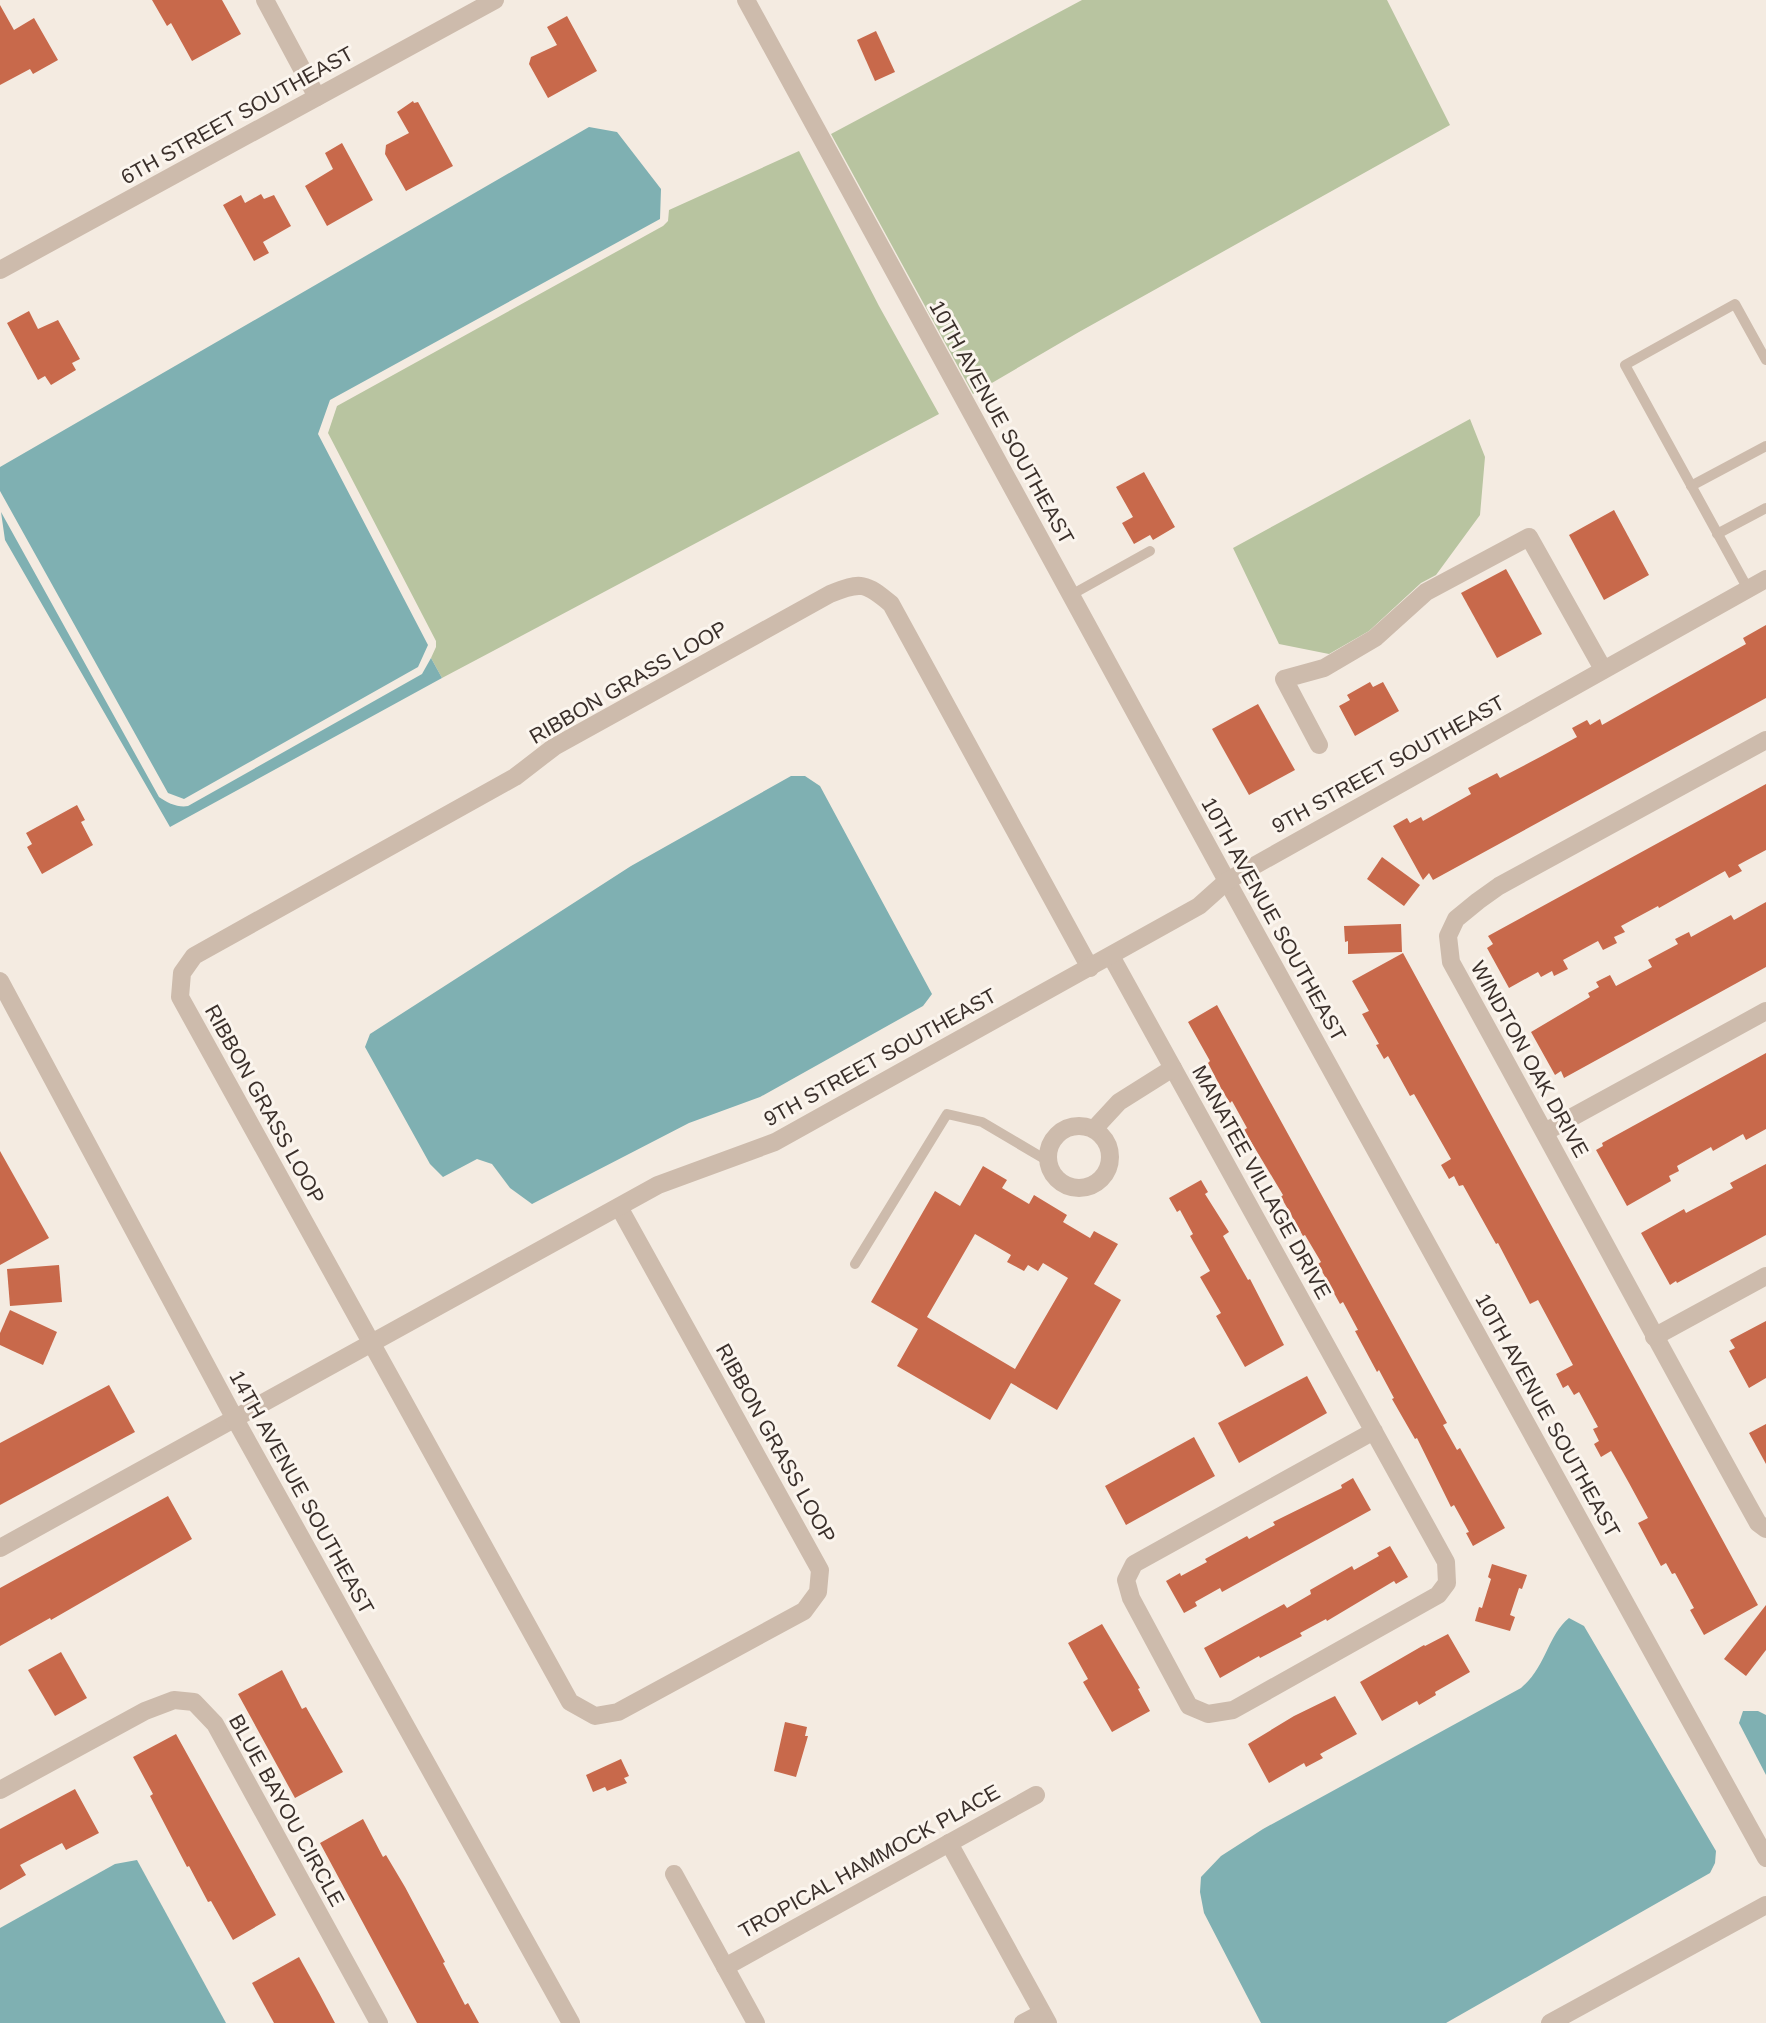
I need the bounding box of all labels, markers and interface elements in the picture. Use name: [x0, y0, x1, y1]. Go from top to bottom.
street label: 6TH STREET SOUTHEAST: [117, 41, 357, 189]
street label: 10TH AVENUE SOUTHEAST: [925, 296, 1079, 548]
street label: RIBBON GRASS LOOP: [525, 616, 731, 748]
street label: 9TH STREET SOUTHEAST: [1268, 690, 1508, 838]
street label: 10TH AVENUE SOUTHEAST: [1197, 793, 1351, 1045]
street label: WINDTON OAK DRIVE: [1467, 957, 1593, 1161]
street label: 9TH STREET SOUTHEAST: [760, 983, 1000, 1131]
street label: RIBBON GRASS LOOP: [201, 1000, 329, 1208]
street label: MANATEE VILLAGE DRIVE: [1188, 1061, 1336, 1303]
street label: 10TH AVENUE SOUTHEAST: [1471, 1289, 1625, 1541]
street label: RIBBON GRASS LOOP: [712, 1339, 840, 1547]
street label: 14TH AVENUE SOUTHEAST: [225, 1366, 379, 1618]
street label: BLUE BAYOU CIRCLE: [225, 1710, 349, 1910]
street label: TROPICAL HAMMOCK PLACE: [735, 1780, 1003, 1942]

